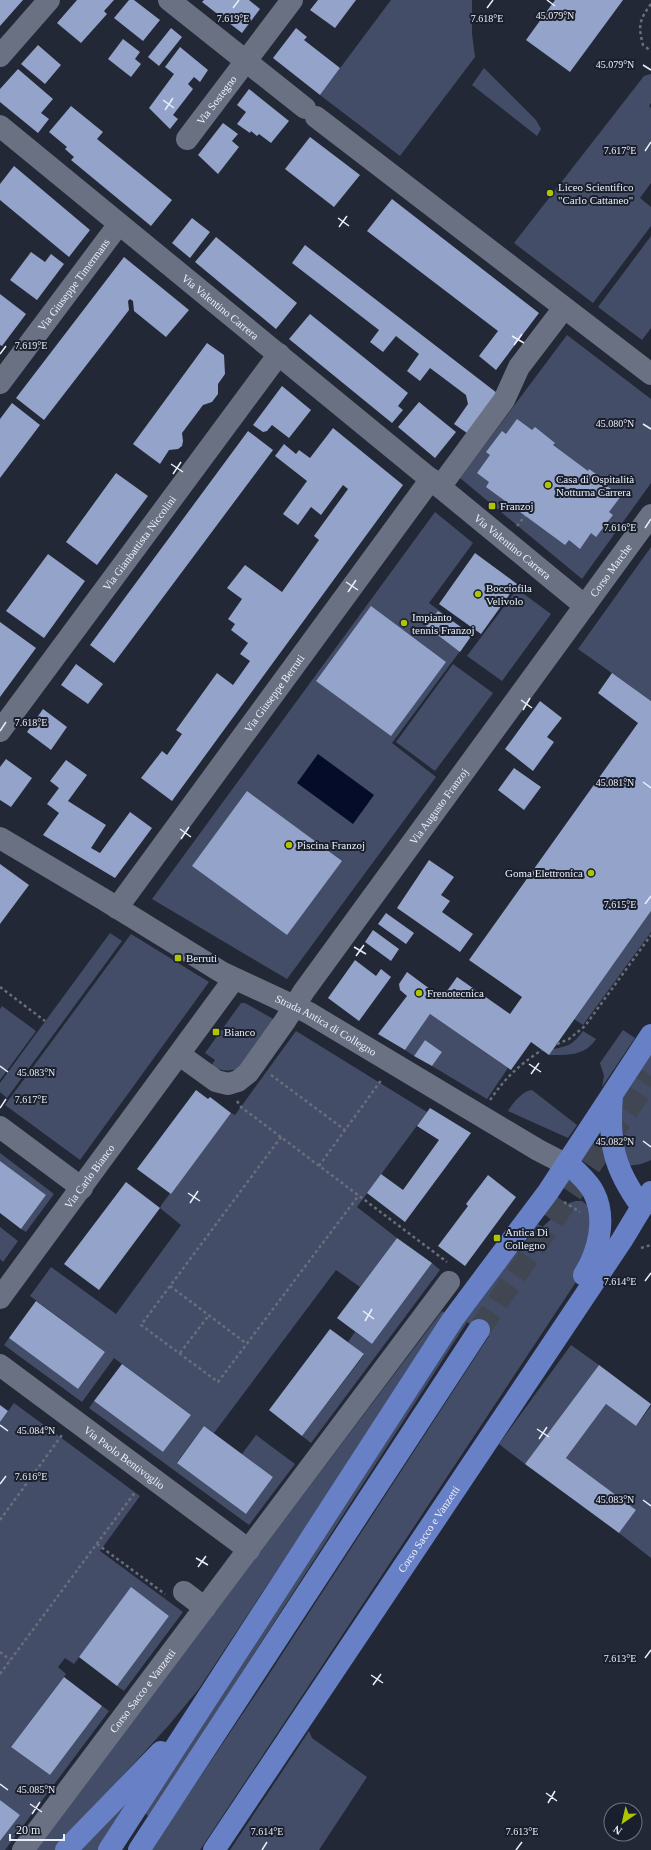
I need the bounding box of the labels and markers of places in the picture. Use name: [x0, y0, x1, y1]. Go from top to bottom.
place label: Liceo Scientifico "Carlo Cattaneo": [558, 181, 634, 206]
marker: Liceo Scientifico "Carlo Cattaneo": [545, 188, 555, 198]
place label: Casa di Ospitalità Notturna Carrera: [556, 473, 634, 498]
marker: Casa di Ospitalità Notturna Carrera: [543, 480, 553, 490]
place label: Franzoj: [500, 500, 534, 512]
marker: Franzoj: [487, 501, 497, 511]
place label: Bocciofila Velivolo: [486, 582, 532, 607]
marker: Bocciofila Velivolo: [473, 589, 483, 599]
place label: Impianto tennis Franzoj: [412, 611, 475, 636]
marker: Impianto tennis Franzoj: [399, 618, 409, 628]
place label: Piscina Franzoj: [297, 839, 365, 851]
marker: Piscina Franzoj: [284, 840, 294, 850]
place label: Goma Elettronica: [505, 867, 583, 879]
marker: Goma Elettronica: [586, 868, 596, 878]
place label: Berruti: [186, 952, 217, 964]
marker: Berruti: [173, 953, 183, 963]
place label: Frenotecnica: [427, 987, 484, 999]
marker: Frenotecnica: [414, 988, 424, 998]
place label: Bianco: [224, 1026, 256, 1038]
marker: Bianco: [211, 1027, 221, 1037]
place label: Antica Di Collegno: [505, 1226, 548, 1251]
marker: Antica Di Collegno: [492, 1233, 502, 1243]

